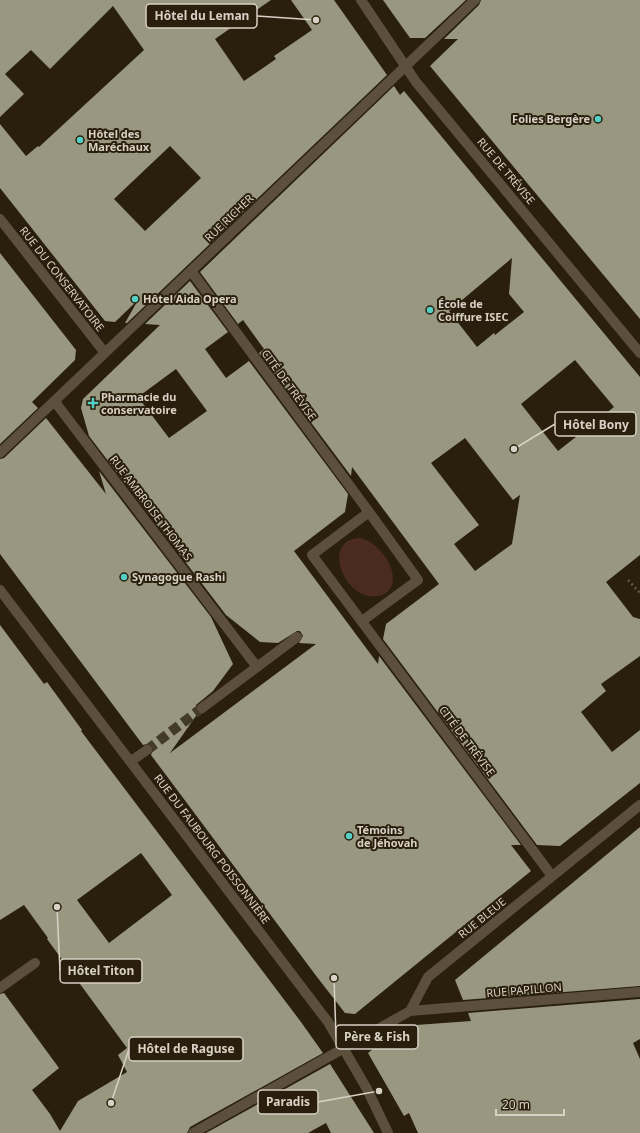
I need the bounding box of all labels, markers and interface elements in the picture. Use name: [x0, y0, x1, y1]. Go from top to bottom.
callout: Hôtel du Leman: [146, 4, 257, 28]
text: Hôtel du Leman: [155, 7, 249, 24]
place label: Folies Bergère: [512, 111, 590, 126]
marker: Folies Bergère: [593, 114, 603, 124]
place label: Hôtel des Maréchaux: [88, 126, 150, 154]
street label: RUE DE TRÉVISE: [474, 134, 539, 207]
marker: Hôtel des Maréchaux: [75, 135, 85, 145]
street label: RUE RICHER: [201, 190, 256, 245]
street label: RUE DU CONSERVATOIRE: [17, 223, 108, 334]
place label: Hôtel Aida Opera: [143, 291, 237, 306]
marker: Hôtel Aida Opera: [130, 294, 140, 304]
place label: École de Coiffure ISEC: [438, 296, 509, 324]
marker: École de Coiffure ISEC: [425, 305, 435, 315]
street label: CITÉ DE TRÉVISE: [259, 346, 320, 423]
place label: Pharmacie du conservatoire: [101, 389, 177, 417]
marker: Pharmacie du conservatoire: [88, 398, 98, 408]
callout: Hôtel Bony: [555, 412, 636, 436]
text: Hôtel Bony: [563, 416, 629, 433]
street label: RUE AMBROISE THOMAS: [107, 452, 196, 563]
place label: Synagogue Rashi: [132, 569, 225, 584]
marker: Synagogue Rashi: [119, 572, 129, 582]
street label: CITÉ DE TRÉVISE: [436, 703, 499, 779]
street label: RUE DU FAUBOURG POISSONNIÈRE: [151, 771, 274, 927]
place label: Témoins de Jéhovah: [357, 822, 417, 850]
marker: Témoins de Jéhovah: [344, 831, 354, 841]
street label: RUE BLEUE: [455, 894, 509, 941]
callout: Hôtel Titon: [60, 959, 142, 983]
text: Hôtel Titon: [68, 962, 134, 979]
street label: RUE PAPILLON: [486, 979, 562, 1000]
callout: Père & Fish: [336, 1025, 418, 1049]
text: Père & Fish: [344, 1028, 410, 1045]
callout: Hôtel de Raguse: [129, 1037, 243, 1061]
text: Hôtel de Raguse: [137, 1040, 235, 1057]
callout: Paradis: [258, 1090, 318, 1114]
scale bar: [496, 1091, 564, 1117]
text: Paradis: [266, 1093, 310, 1110]
text: 20 m: [502, 1096, 530, 1113]

